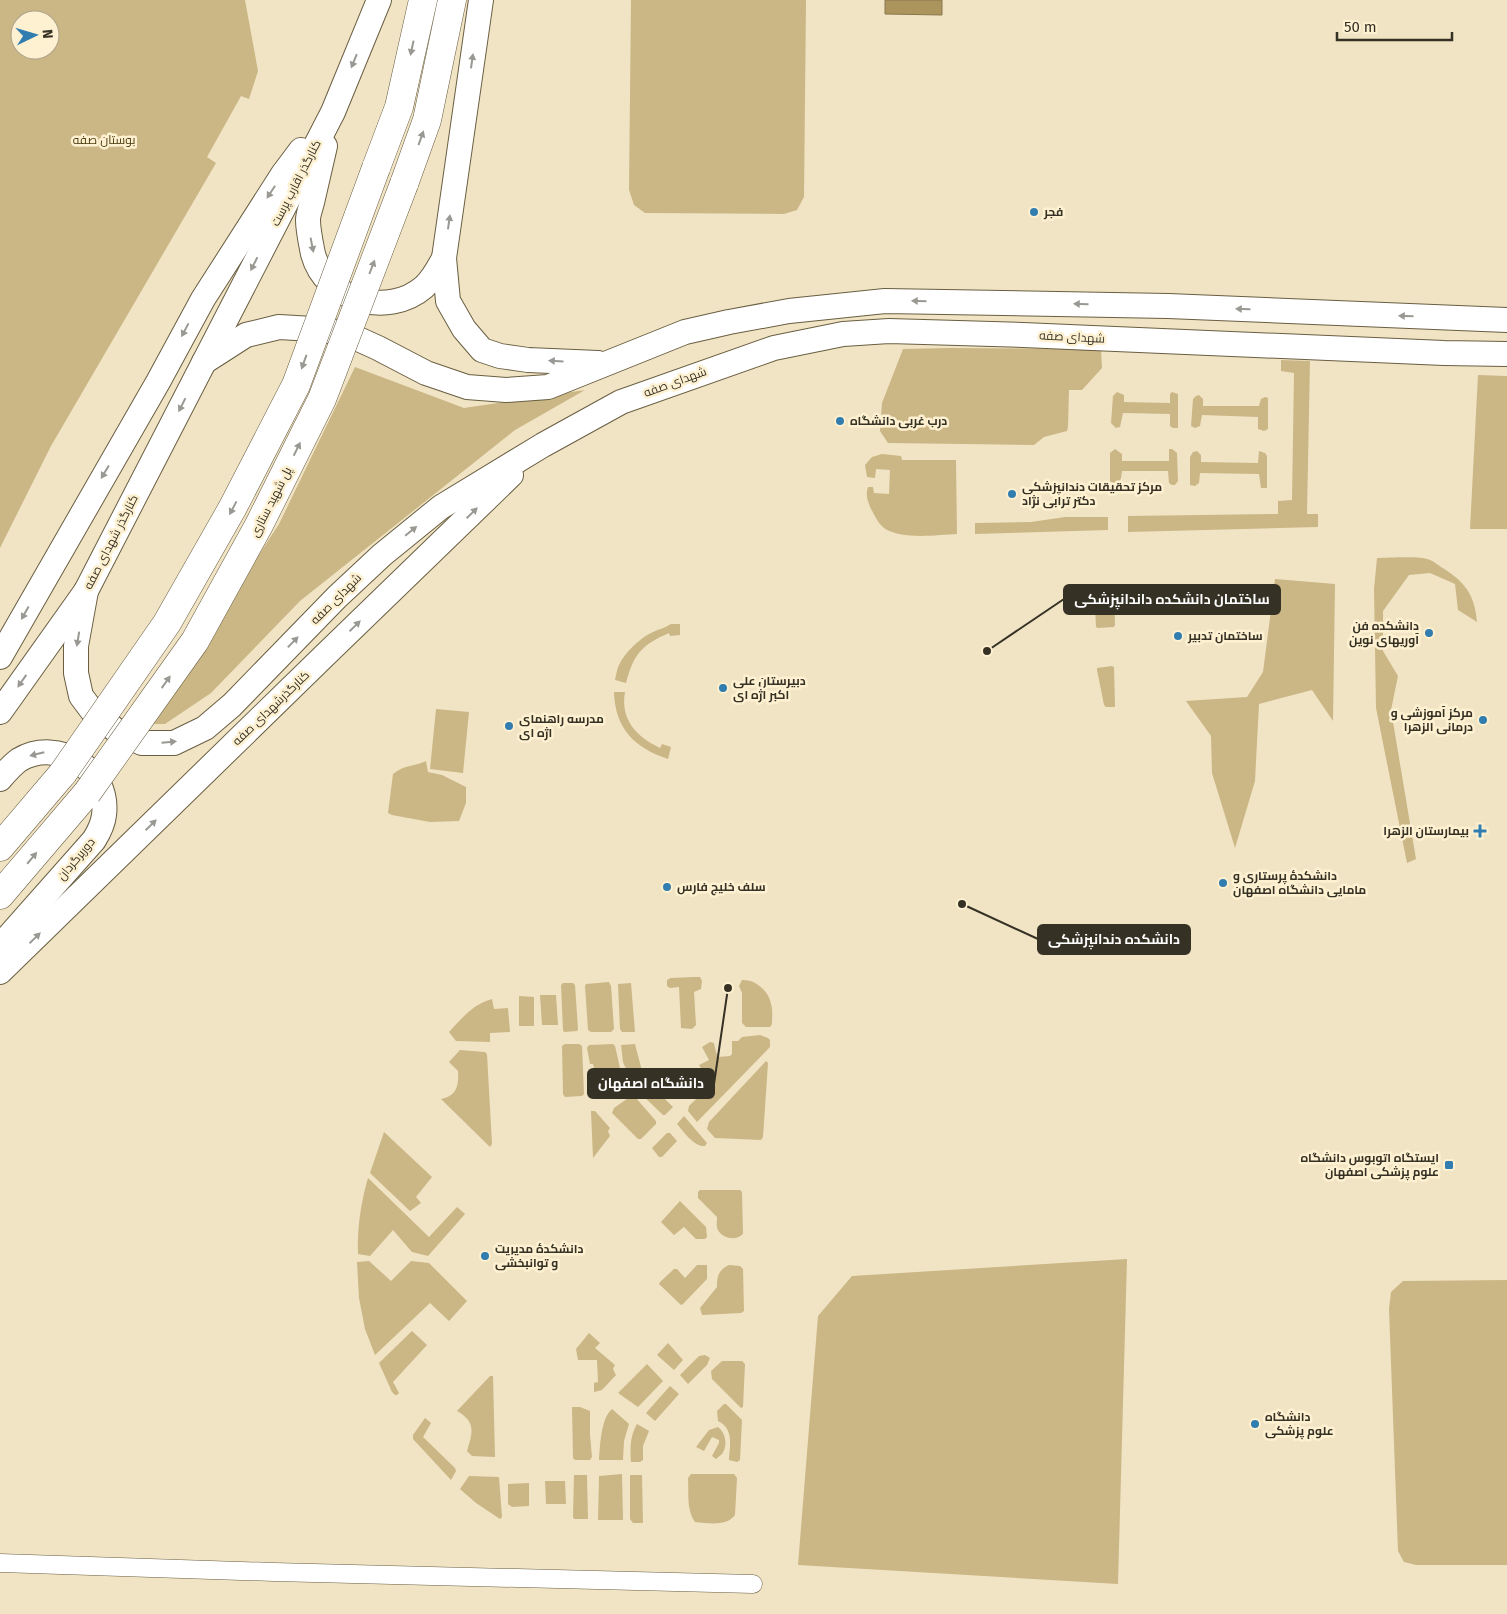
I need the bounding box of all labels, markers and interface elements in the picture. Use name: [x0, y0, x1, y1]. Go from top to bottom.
north arrow: [10, 10, 60, 60]
scale bar: [1337, 10, 1452, 42]
text: 50 m: [1344, 18, 1377, 36]
text: N: [39, 29, 56, 39]
one-way arrow: [408, 40, 416, 55]
one-way arrow: [469, 52, 477, 68]
one-way arrow: [349, 54, 357, 68]
one-way arrow: [417, 130, 425, 145]
park label: بوستان صفه: [73, 133, 135, 147]
street label: کنارگذر اقارب پرست: [268, 138, 326, 229]
one-way arrow: [266, 186, 275, 199]
place label: فجر: [1043, 205, 1063, 220]
marker: فجر: [1028, 206, 1040, 218]
one-way arrow: [445, 213, 453, 229]
one-way arrow: [308, 238, 316, 254]
one-way arrow: [250, 257, 258, 272]
one-way arrow: [368, 259, 376, 274]
one-way arrow: [910, 297, 926, 305]
one-way arrow: [1073, 300, 1089, 308]
one-way arrow: [1235, 305, 1251, 313]
one-way arrow: [1398, 312, 1414, 320]
one-way arrow: [181, 324, 190, 337]
street label: شهدای صفه: [1039, 328, 1105, 346]
one-way arrow: [300, 355, 308, 370]
one-way arrow: [548, 357, 564, 365]
street label: شهدای صفه: [642, 364, 708, 400]
one-way arrow: [178, 398, 186, 412]
place label: درب غربی دانشگاه: [850, 414, 947, 429]
marker: درب غربی دانشگاه: [834, 415, 846, 427]
one-way arrow: [293, 442, 301, 457]
street label: پل شهید ستاری: [247, 464, 297, 540]
one-way arrow: [101, 465, 110, 478]
place label: مرکز تحقیقات دندانپزشکی دکتر ترابی نژاد: [1022, 480, 1162, 509]
marker: مرکز تحقیقات دندانپزشکی دکتر ترابی نژاد: [1006, 488, 1018, 500]
street label: کنارگذر شهدای صفه: [81, 492, 141, 592]
one-way arrow: [229, 500, 237, 515]
one-way arrow: [466, 507, 478, 519]
one-way arrow: [404, 525, 417, 536]
street label: شهدای صفه: [308, 571, 364, 627]
callout: ساختمان دانشکده داندانپزشکی: [1064, 585, 1280, 614]
text: ساختمان دانشکده داندانپزشکی: [1074, 591, 1270, 610]
one-way arrow: [21, 606, 29, 620]
place label: دانشکده فن آوریهای نوین: [1349, 619, 1419, 648]
one-way arrow: [349, 620, 361, 632]
marker: دانشکده فن آوریهای نوین: [1423, 627, 1435, 639]
place label: ساختمان تدبیر: [1187, 629, 1263, 644]
marker: ساختمان تدبیر: [1172, 630, 1184, 642]
one-way arrow: [73, 632, 81, 648]
one-way arrow: [287, 637, 299, 649]
street label: کنارگذرشهدای صفه: [230, 668, 312, 748]
place label: دبیرستان علی اکبر اژه ای: [733, 674, 806, 703]
one-way arrow: [17, 675, 27, 688]
one-way arrow: [161, 675, 171, 689]
marker: دبیرستان علی اکبر اژه ای: [717, 682, 729, 694]
place label: مرکز آموزشی و درمانی الزهرا: [1391, 706, 1473, 735]
place label: مدرسه راهنمای اژه ای: [519, 712, 604, 741]
marker: مرکز آموزشی و درمانی الزهرا: [1477, 714, 1489, 726]
marker: مدرسه راهنمای اژه ای: [503, 720, 515, 732]
one-way arrow: [161, 738, 177, 746]
one-way arrow: [29, 750, 44, 758]
one-way arrow: [145, 819, 157, 831]
place label: بیمارستان الزهرا: [1383, 824, 1469, 839]
marker: بیمارستان الزهرا: [1473, 824, 1487, 838]
street label: دوربرگردان: [54, 835, 98, 883]
one-way arrow: [26, 851, 37, 864]
place label: دانشکدهٔ پرستاری و مامایی دانشگاه اصفهان: [1233, 869, 1366, 898]
marker: دانشکدهٔ پرستاری و مامایی دانشگاه اصفهان: [1217, 877, 1229, 889]
place label: سلف خلیج فارس: [677, 880, 766, 896]
marker: سلف خلیج فارس: [661, 881, 673, 893]
callout: دانشکده دندانپزشکی: [1038, 925, 1190, 954]
text: دانشکده دندانپزشکی: [1048, 931, 1180, 950]
one-way arrow: [29, 932, 41, 944]
callout: دانشگاه اصفهان: [588, 1069, 714, 1098]
text: دانشگاه اصفهان: [598, 1075, 704, 1092]
place label: ایستگاه اتوبوس دانشگاه علوم پزشکی اصفهان: [1300, 1151, 1439, 1181]
marker: ایستگاه اتوبوس دانشگاه علوم پزشکی اصفهان: [1443, 1159, 1455, 1171]
place label: دانشکدهٔ مدیریت و توانبخشی: [495, 1242, 583, 1271]
marker: دانشکدهٔ مدیریت و توانبخشی: [479, 1250, 491, 1262]
place label: دانشگاه علوم پزشکی: [1265, 1410, 1334, 1440]
marker: دانشگاه علوم پزشکی: [1249, 1418, 1261, 1430]

